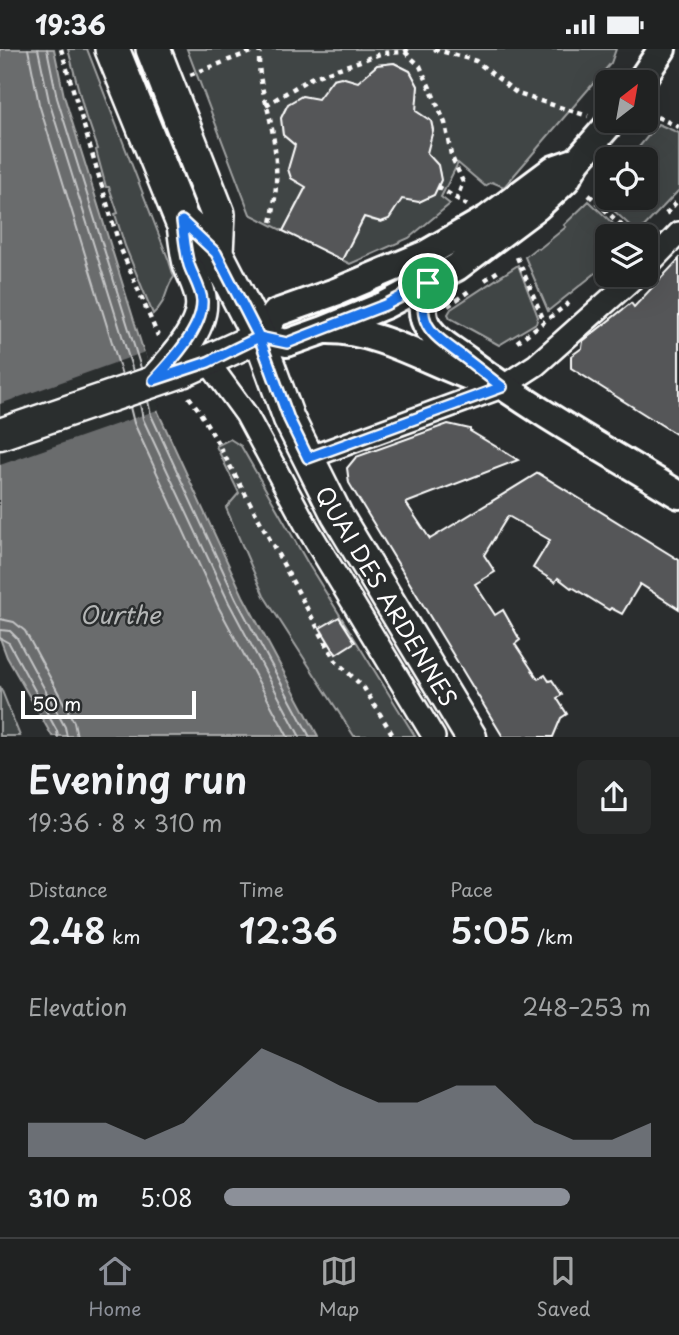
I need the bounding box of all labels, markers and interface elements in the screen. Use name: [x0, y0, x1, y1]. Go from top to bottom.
text: 19:36: [35, 5, 106, 44]
north arrow: [595, 70, 658, 133]
map controls: [595, 70, 658, 287]
button: locate: [595, 147, 658, 210]
button: layers: [595, 224, 658, 287]
pin: [398, 253, 458, 313]
icon: arrive: [409, 264, 447, 302]
street label: QUAI DES ARDENNES: [307, 479, 467, 713]
water label: Ourthe: [80, 596, 162, 632]
scale bar: [21, 687, 196, 719]
text: 50 m: [32, 689, 81, 717]
text: Evening run: [28, 750, 247, 807]
button: share: [577, 760, 651, 834]
text: 19:36 · 8 × 310 m: [28, 805, 222, 840]
text: Distance: [28, 875, 108, 903]
text: Time: [239, 875, 284, 903]
text: Pace: [450, 875, 493, 903]
text: 2.48: [28, 903, 106, 956]
text: 12:36: [239, 903, 338, 956]
text: 5:05: [450, 903, 531, 956]
text: km: [106, 922, 141, 950]
text: /km: [531, 922, 573, 950]
text: Elevation: [28, 989, 127, 1024]
text: 248–253 m: [522, 989, 651, 1024]
text: 310 m: [28, 1180, 98, 1215]
text: 5:08: [140, 1180, 193, 1215]
tab: Home: [89, 1252, 141, 1322]
tab: Map: [319, 1252, 359, 1322]
tab: Saved: [536, 1252, 590, 1322]

